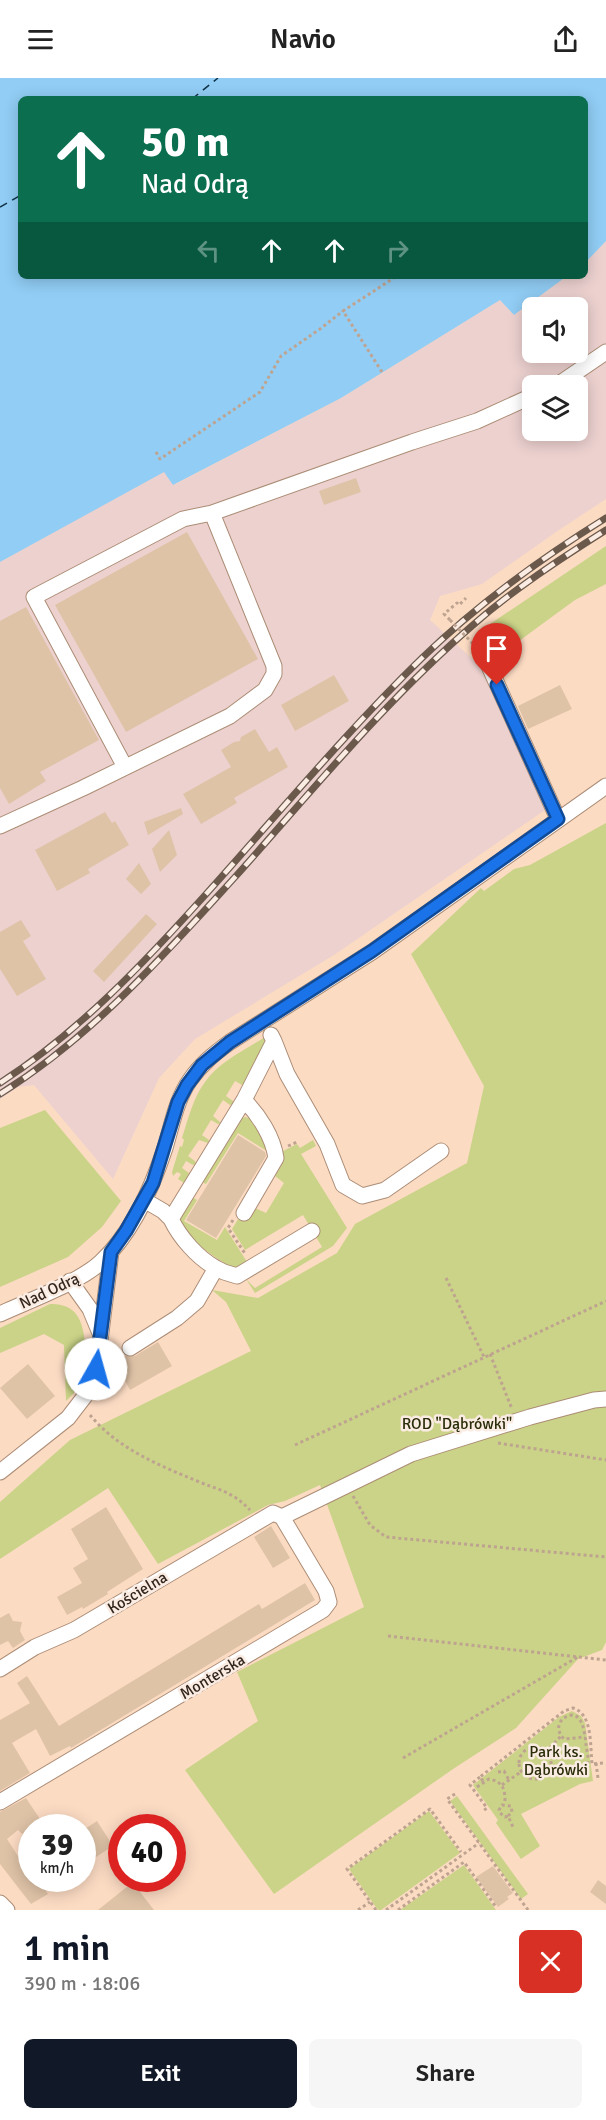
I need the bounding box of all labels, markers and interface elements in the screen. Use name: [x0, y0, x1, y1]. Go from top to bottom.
icon: menu: [24, 23, 57, 56]
text: Navio: [270, 23, 336, 56]
icon: share: [549, 23, 582, 56]
text: 50 m: [141, 117, 230, 168]
icon: ahead: [42, 120, 120, 198]
text: Nad Odrą: [141, 168, 249, 201]
icon: left: [192, 234, 225, 267]
icon: ahead: [255, 234, 288, 267]
icon: ahead: [318, 234, 351, 267]
icon: right: [381, 234, 414, 267]
map controls: [522, 297, 588, 441]
button: sound: [522, 297, 588, 363]
button: layers: [522, 375, 588, 441]
pin: [471, 623, 522, 685]
icon: arrive: [480, 632, 513, 665]
street label: Nad Odrą: [16, 1268, 83, 1313]
position arrow: [64, 1337, 128, 1401]
park label: ROD "Dąbrówki": [402, 1414, 512, 1434]
street label: Kościelna: [104, 1567, 171, 1618]
street label: Monterska: [176, 1650, 249, 1704]
park label: Park ks. Dąbrówki: [524, 1742, 588, 1780]
speed limit sign: 40: [108, 1814, 186, 1892]
text: 39: [41, 1827, 73, 1864]
text: km/h: [40, 1859, 74, 1877]
text: 1 min: [24, 1926, 110, 1971]
button: close: [519, 1930, 582, 1993]
text: 390 m · 18:06: [24, 1971, 140, 1996]
button: Exit: [24, 2039, 297, 2108]
button: Share: [309, 2039, 582, 2108]

